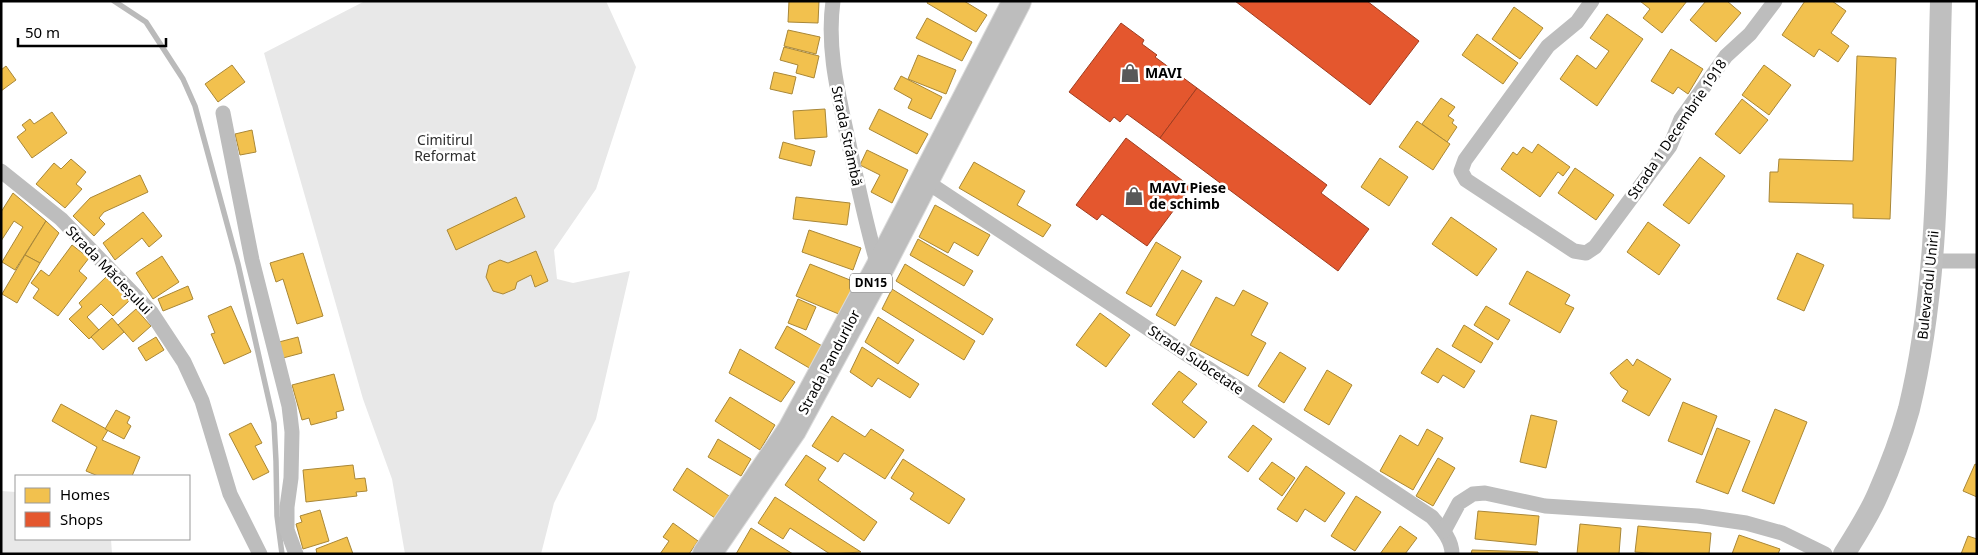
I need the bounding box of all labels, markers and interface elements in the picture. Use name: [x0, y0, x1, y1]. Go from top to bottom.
scale bar: [18, 15, 165, 47]
text: 50 m: [25, 22, 60, 42]
street label: Strada 1 Decembrie 1918: [1623, 55, 1731, 203]
shop icon: MAVI: [1119, 62, 1141, 84]
place label: MAVI: [1145, 63, 1182, 82]
street label: Strada Strâmbă: [828, 84, 867, 188]
park label: Cimitirul Reformat: [414, 130, 476, 165]
place label: MAVI Piese de schimb: [1149, 178, 1226, 213]
shop icon: MAVI Piese de schimb: [1123, 185, 1145, 207]
street label: Strada Măcieșului: [62, 221, 157, 318]
street label: Bulevardul Unirii: [1912, 230, 1943, 340]
road number: DN15: [850, 274, 892, 292]
street label: Strada Pandurilor: [793, 306, 864, 417]
street label: Strada Subcetate: [1145, 320, 1248, 399]
legend: [15, 475, 190, 540]
text: Homes: [60, 484, 110, 504]
text: Shops: [60, 509, 103, 529]

